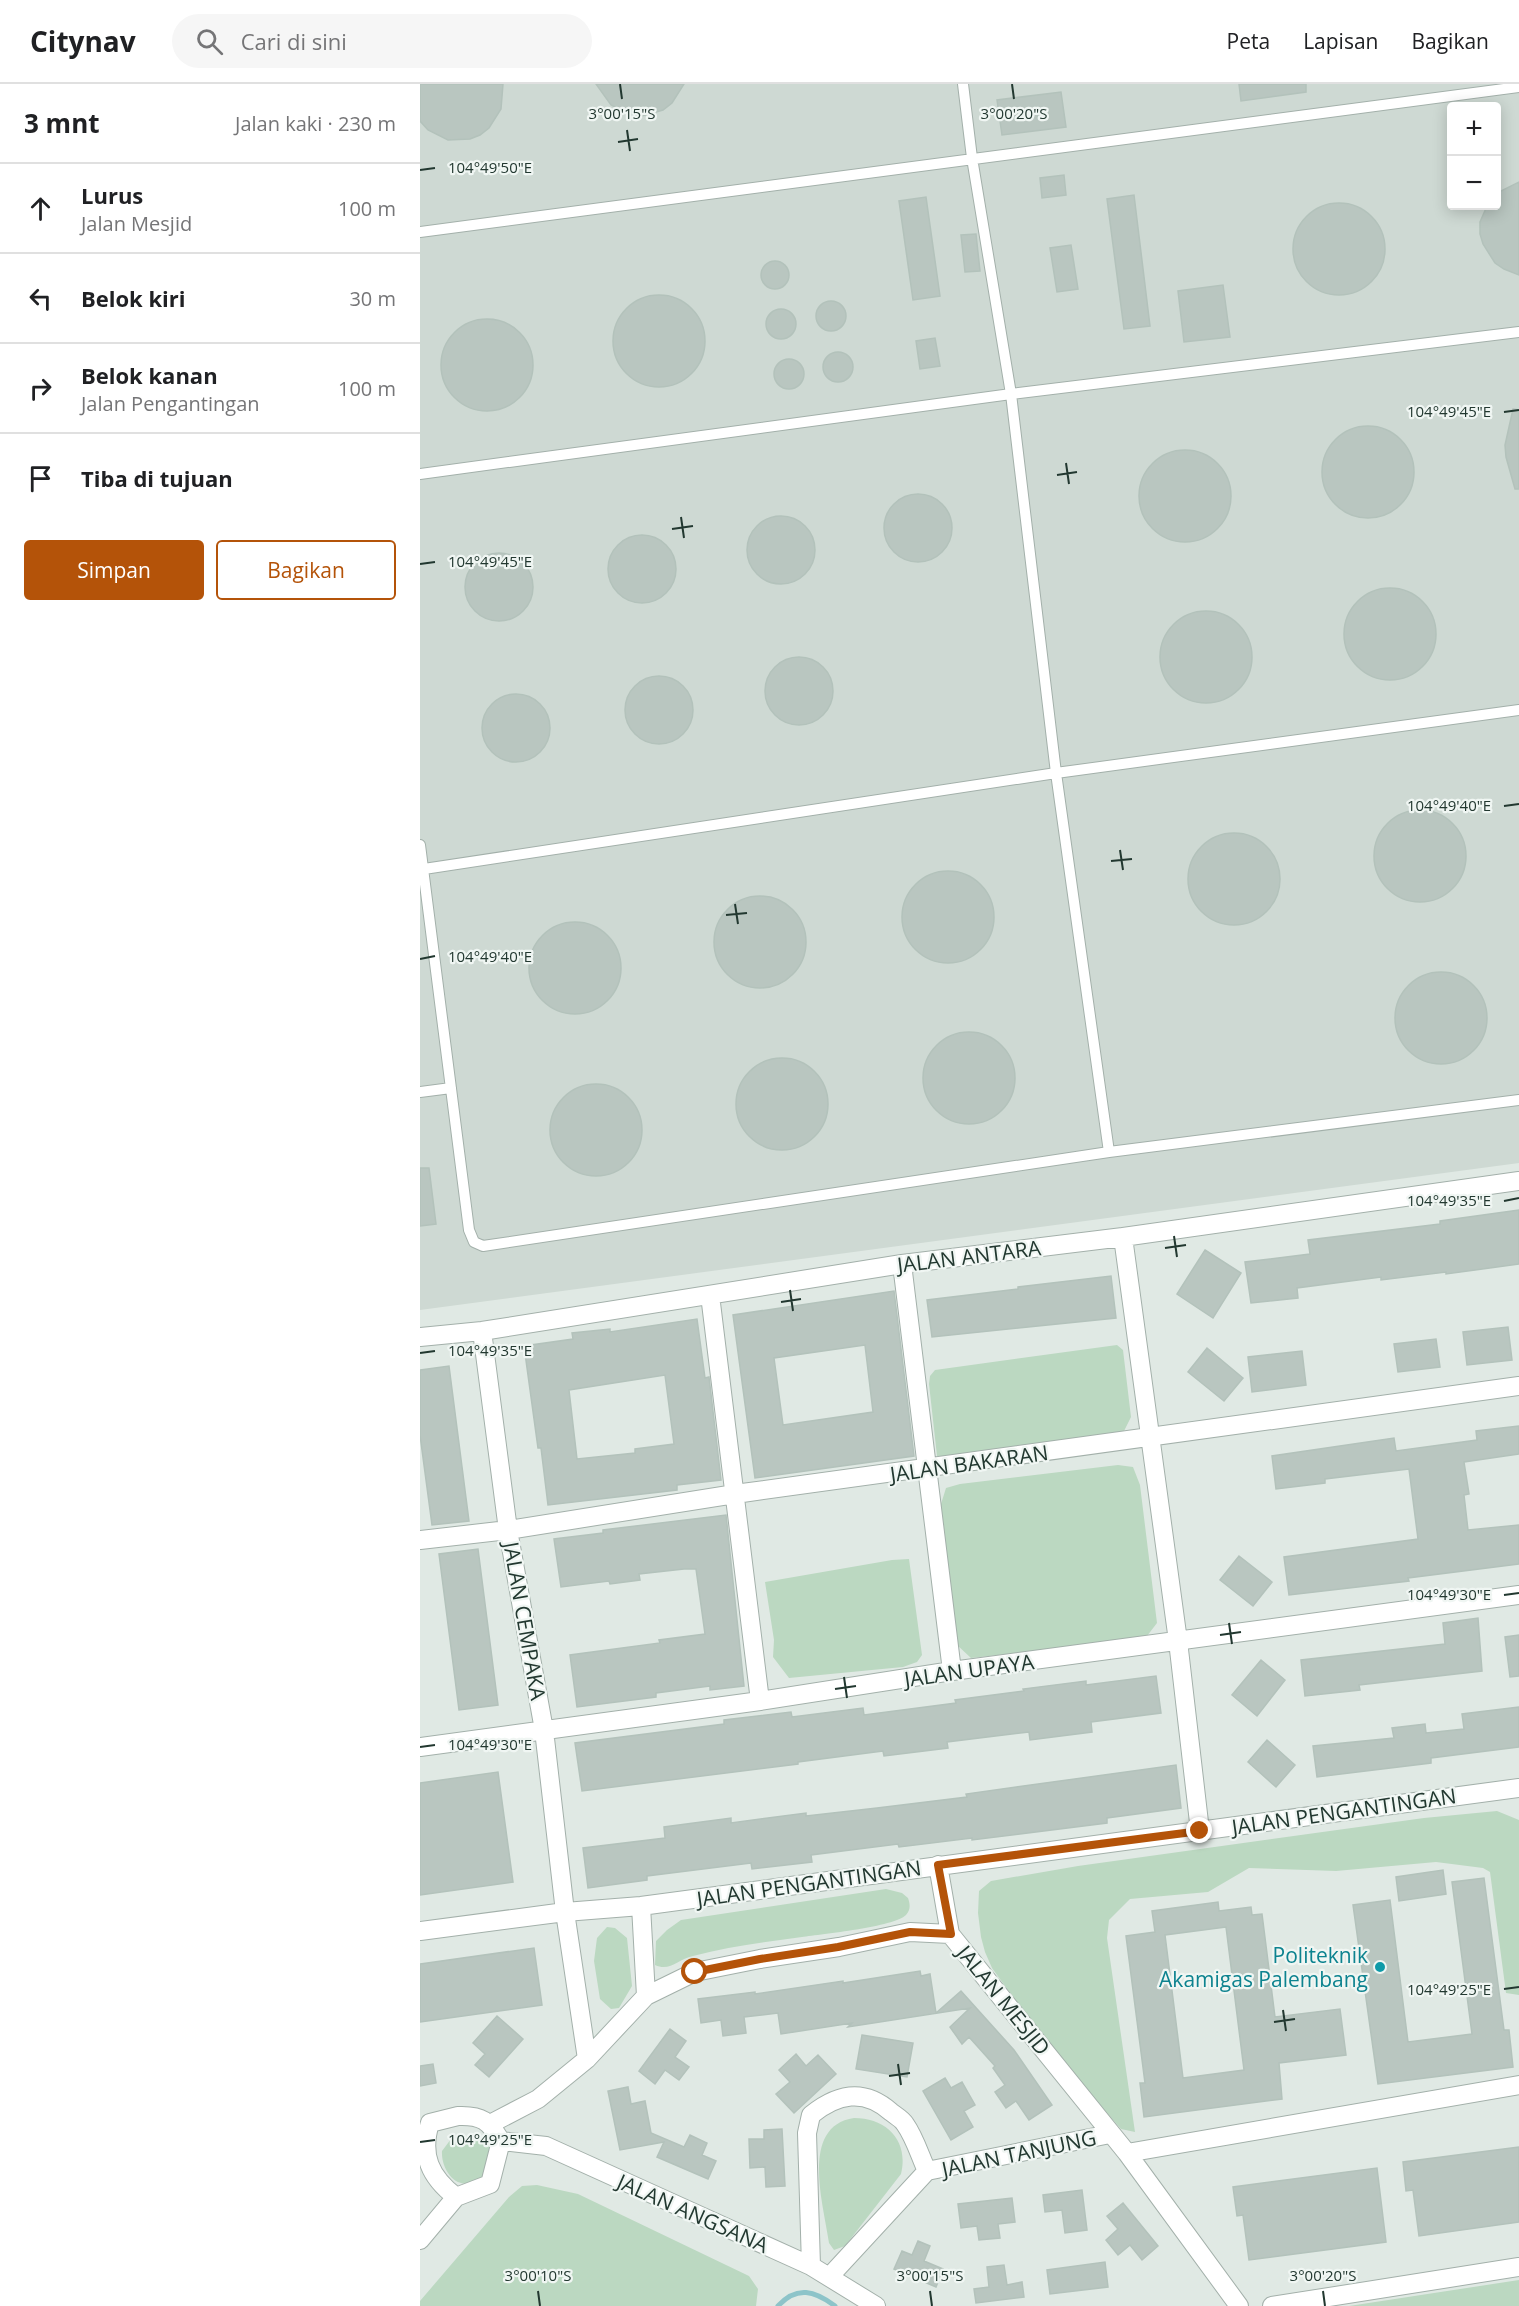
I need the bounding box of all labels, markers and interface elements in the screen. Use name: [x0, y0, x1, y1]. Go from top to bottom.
search box: [172, 14, 592, 68]
text: Citynav: [30, 22, 136, 60]
icon: search: [193, 25, 226, 58]
text: Cari di sini: [241, 26, 347, 56]
text: Peta: [1227, 27, 1270, 55]
text: Lapisan: [1303, 27, 1378, 55]
text: Bagikan: [1411, 27, 1489, 55]
map controls: [1447, 102, 1501, 210]
button: +: [1447, 102, 1501, 156]
text: 3°00'15"S: [589, 103, 655, 123]
text: 3°00'20"S: [981, 103, 1047, 123]
text: 3 mnt: [24, 105, 100, 141]
text: Jalan kaki · 230 m: [235, 110, 396, 137]
button: −: [1447, 156, 1501, 210]
text: 104°49'50"E: [448, 157, 532, 177]
text: Lurus: [81, 180, 143, 210]
icon: ahead: [24, 192, 57, 225]
text: 100 m: [338, 195, 396, 222]
text: Jalan Mesjid: [81, 210, 192, 237]
icon: left: [24, 282, 57, 315]
text: Belok kiri: [81, 283, 186, 313]
text: 30 m: [349, 285, 396, 312]
text: Belok kanan: [81, 360, 218, 390]
icon: right: [24, 372, 57, 405]
text: 100 m: [338, 375, 396, 402]
text: Jalan Pengantingan: [81, 390, 260, 417]
text: 104°49'45"E: [1407, 401, 1491, 421]
icon: arrive: [24, 462, 57, 495]
text: Tiba di tujuan: [81, 463, 233, 493]
button: Simpan: [24, 540, 204, 600]
button: Bagikan: [216, 540, 396, 600]
text: 104°49'45"E: [448, 551, 532, 571]
text: 104°49'40"E: [1407, 795, 1491, 815]
text: 104°49'40"E: [448, 946, 532, 966]
text: 104°49'35"E: [1407, 1190, 1491, 1210]
street label: JALAN ANTARA: [894, 1233, 1043, 1279]
text: 104°49'35"E: [448, 1340, 532, 1360]
street label: JALAN BAKARAN: [886, 1438, 1050, 1488]
street label: JALAN CEMPAKA: [497, 1538, 553, 1703]
text: 104°49'30"E: [1407, 1584, 1491, 1604]
street label: JALAN UPAYA: [900, 1647, 1036, 1693]
text: 104°49'30"E: [448, 1734, 532, 1754]
street label: JALAN PENGANTINGAN: [1228, 1781, 1458, 1841]
route end: [1186, 1817, 1212, 1843]
street label: JALAN PENGANTINGAN: [693, 1853, 923, 1913]
street label: JALAN MESJID: [950, 1938, 1057, 2061]
place label: Politeknik Akamigas Palembang: [1159, 1941, 1368, 1993]
route start: [681, 1958, 707, 1984]
marker: Politeknik Akamigas Palembang: [1373, 1960, 1387, 1974]
text: 104°49'25"E: [1407, 1979, 1491, 1999]
street label: JALAN TANJUNG: [937, 2123, 1099, 2183]
text: 104°49'25"E: [448, 2129, 532, 2149]
street label: JALAN ANGSANA: [611, 2166, 774, 2259]
text: 3°00'10"S: [505, 2265, 571, 2285]
text: 3°00'15"S: [897, 2265, 963, 2285]
text: 3°00'20"S: [1290, 2265, 1356, 2285]

